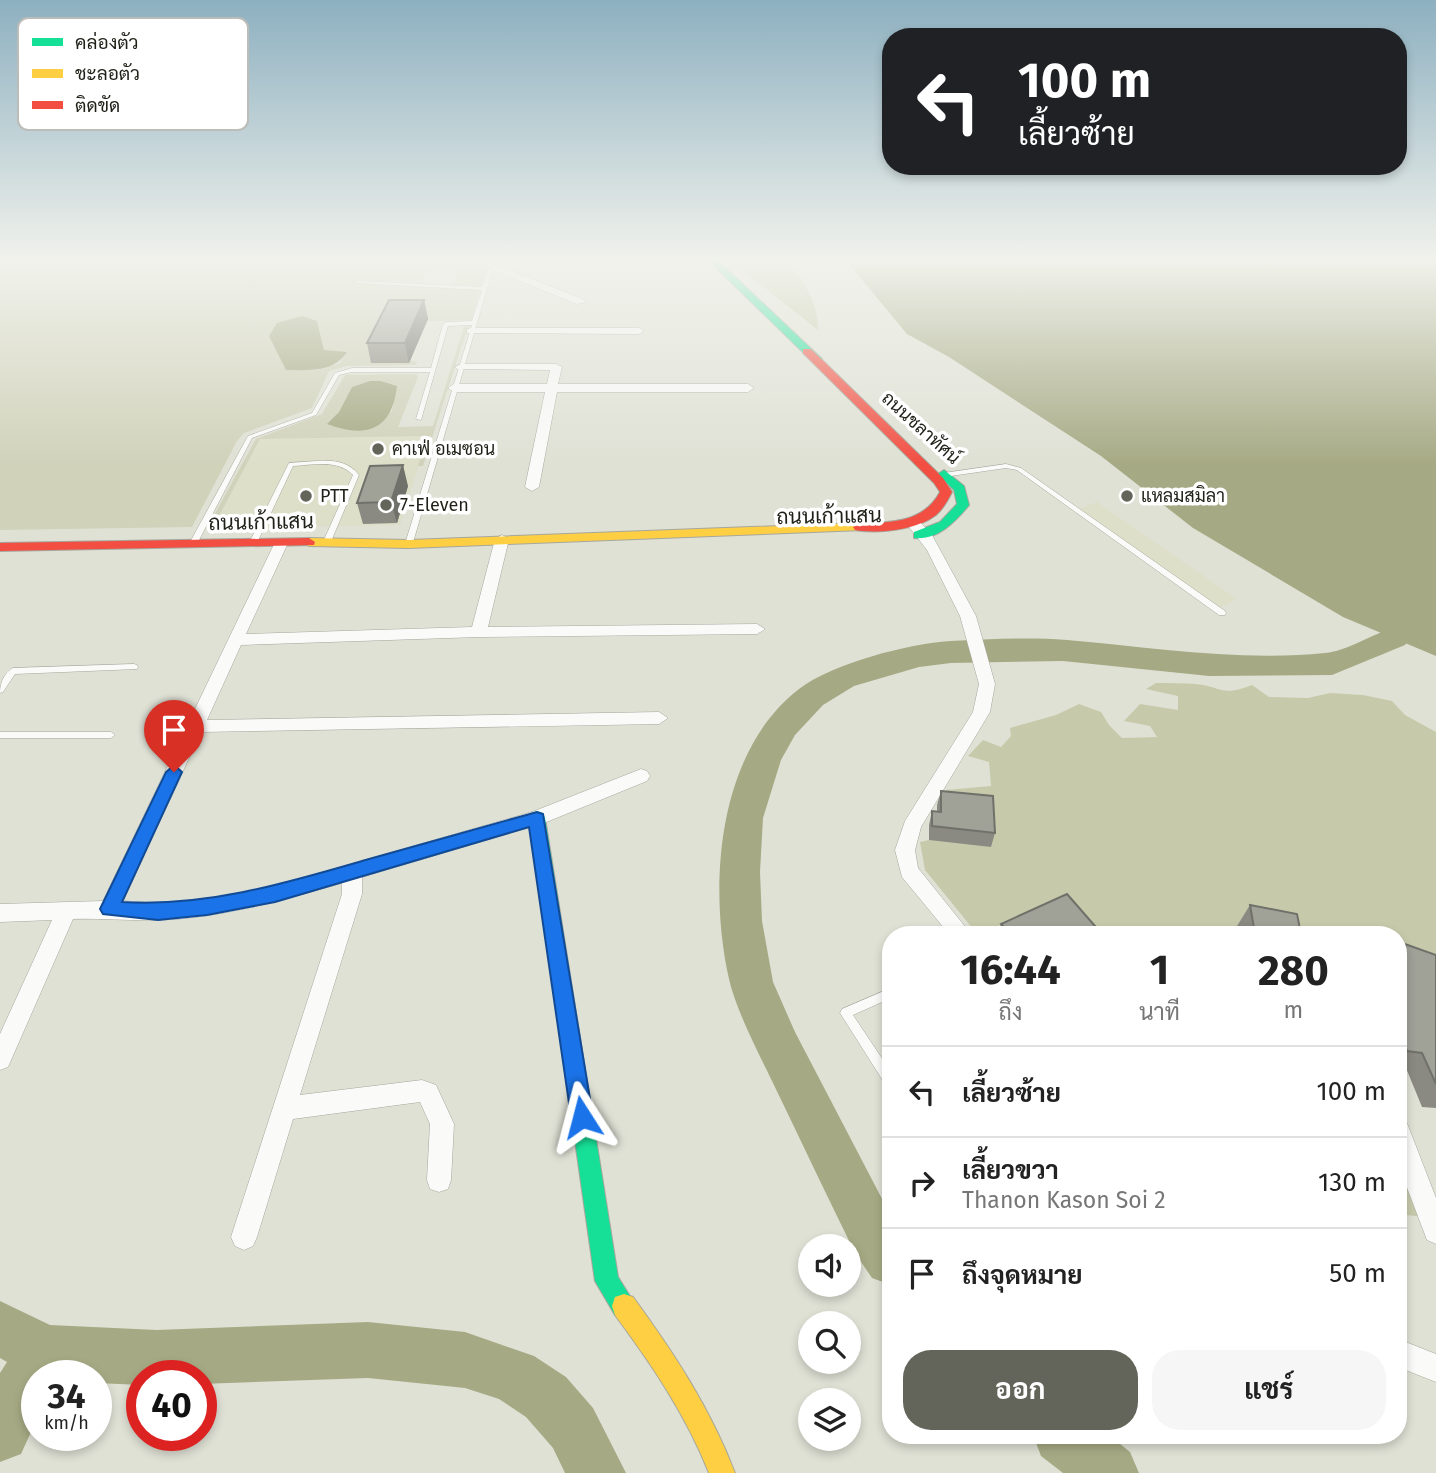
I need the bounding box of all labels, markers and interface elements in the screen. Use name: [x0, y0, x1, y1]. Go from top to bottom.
legend: [18, 18, 248, 130]
text: คล่องตัว: [75, 31, 139, 54]
text: 100 m: [1018, 51, 1151, 110]
icon: left: [903, 56, 994, 147]
text: ชะลอตัว: [75, 62, 140, 85]
text: ติดขัด: [75, 94, 120, 117]
text: เลี้ยวซ้าย: [1018, 115, 1135, 153]
street label: ถนนชลาทัศน์: [877, 386, 966, 469]
place label: คาเฟ่ อเมซอน: [392, 438, 495, 460]
marker: คาเฟ่ อเมซอน: [370, 441, 386, 457]
place label: PTT: [320, 485, 349, 507]
place label: แหลมสมิลา: [1141, 485, 1225, 507]
marker: PTT: [298, 488, 314, 504]
marker: แหลมสมิลา: [1119, 488, 1135, 504]
place label: 7-Eleven: [400, 494, 469, 516]
marker: 7-Eleven: [378, 497, 394, 513]
street label: ถนนเก้าแสน: [776, 502, 882, 530]
street label: ถนนเก้าแสน: [208, 508, 314, 536]
pin: [144, 700, 204, 772]
icon: arrive: [155, 711, 193, 749]
text: 16:44: [960, 945, 1061, 995]
text: 1: [1150, 945, 1169, 995]
text: 280: [1258, 946, 1329, 996]
text: m: [1284, 996, 1303, 1024]
text: ถึง: [999, 998, 1022, 1026]
text: นาที: [1139, 998, 1180, 1026]
icon: left: [903, 1073, 941, 1111]
text: 100 m: [1317, 1076, 1386, 1107]
text: เลี้ยวซ้าย: [962, 1078, 1061, 1109]
position arrow: [545, 1080, 619, 1154]
text: เลี้ยวขวา: [962, 1155, 1059, 1186]
icon: right: [903, 1164, 941, 1202]
text: 130 m: [1318, 1167, 1386, 1198]
text: Thanon Kason Soi 2: [962, 1186, 1166, 1214]
map controls: [798, 1234, 861, 1451]
button: sound: [798, 1234, 861, 1297]
icon: arrive: [903, 1255, 941, 1293]
text: 50 m: [1329, 1258, 1386, 1289]
text: ถึงจุดหมาย: [962, 1260, 1083, 1291]
button: search: [798, 1311, 861, 1374]
button: ออก: [903, 1350, 1138, 1430]
button: แชร์: [1152, 1350, 1386, 1430]
speed limit sign: 40: [126, 1360, 217, 1451]
text: 34: [48, 1375, 85, 1417]
button: layers: [798, 1388, 861, 1451]
text: km/h: [44, 1412, 89, 1434]

